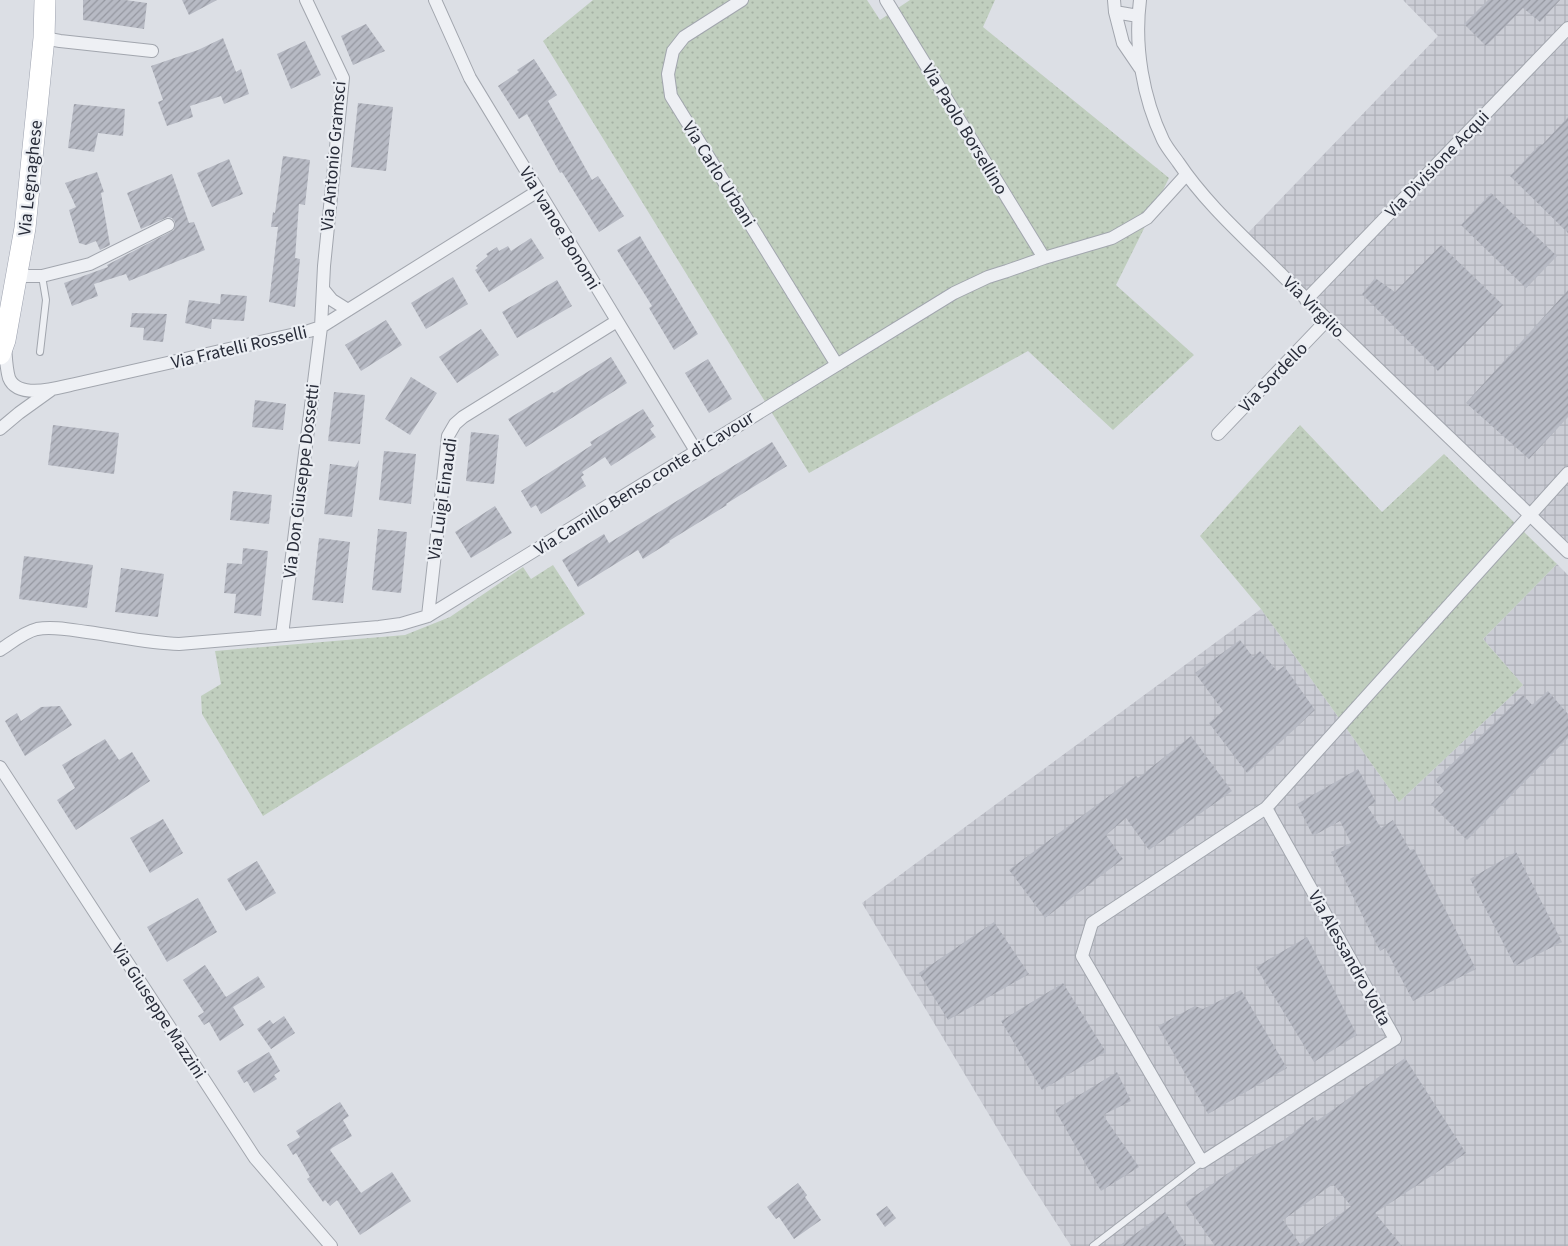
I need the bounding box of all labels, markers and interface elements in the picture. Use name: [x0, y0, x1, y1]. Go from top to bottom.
street label: Via Paolo Borsellino: [916, 59, 1014, 199]
street label: Via Antonio Gramsci: [314, 80, 353, 232]
street label: Via Divisione Acqui: [1380, 105, 1495, 224]
street label: Via Carlo Urbani: [676, 116, 761, 232]
street label: Via Legnaghese: [12, 119, 49, 237]
street label: Via Ivanoe Bonomi: [513, 162, 606, 295]
street label: Via Virgilio: [1277, 271, 1350, 344]
street label: Via Fratelli Rosselli: [169, 320, 310, 375]
street label: Via Sordello: [1233, 336, 1313, 418]
street label: Via Don Giuseppe Dossetti: [277, 382, 326, 580]
street label: Via Camillo Benso conte di Cavour: [529, 405, 760, 562]
street label: Via Luigi Einaudi: [422, 436, 463, 562]
street label: Via Alessandro Volta: [1302, 886, 1397, 1030]
street label: Via Giuseppe Mazzini: [105, 939, 212, 1084]

